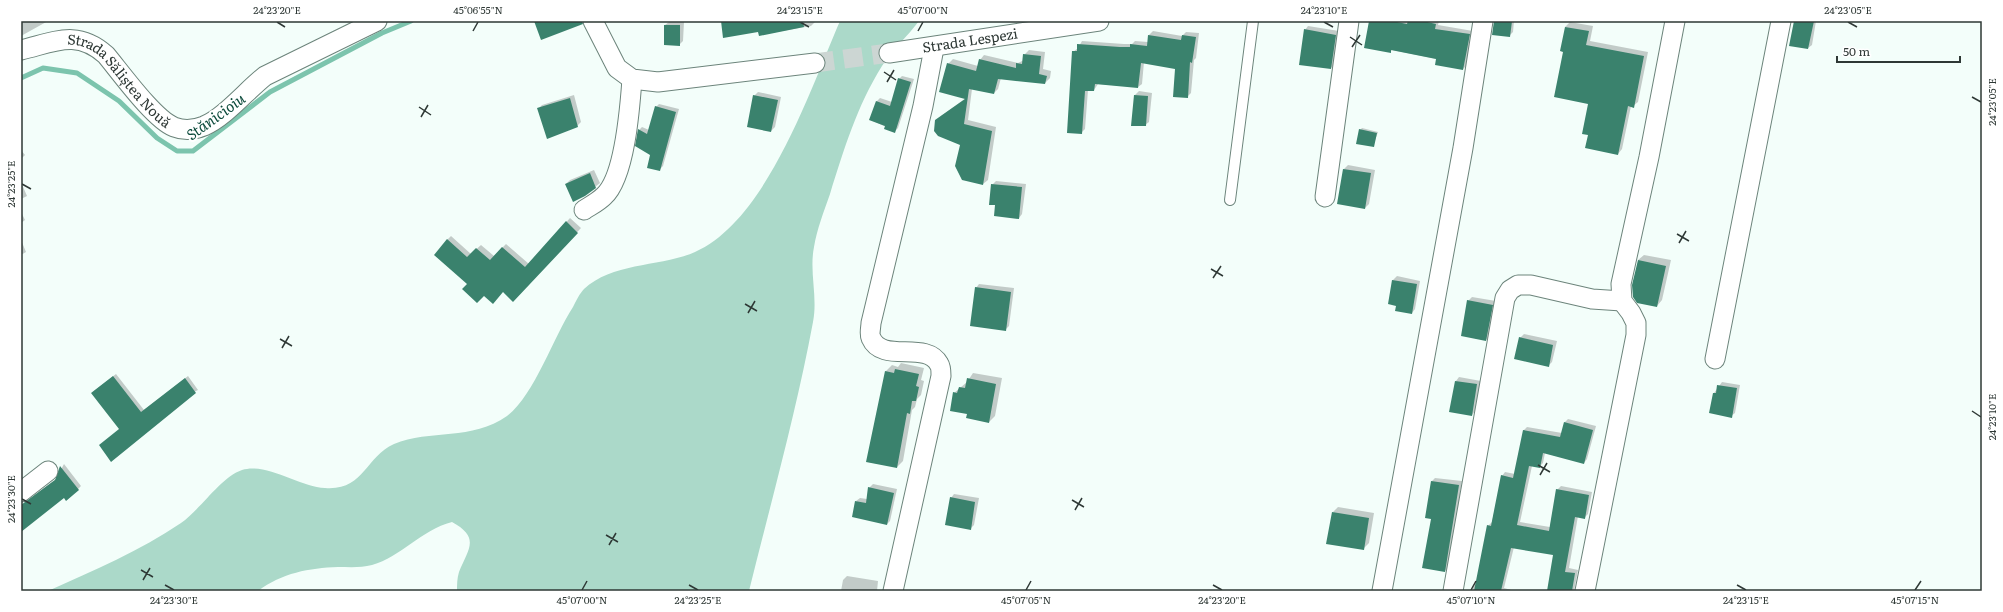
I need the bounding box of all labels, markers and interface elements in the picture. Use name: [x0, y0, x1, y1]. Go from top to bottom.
text: 24°23'20"E: [253, 2, 301, 17]
text: 45°06'55"N: [453, 2, 503, 17]
text: 24°23'15"E: [777, 2, 823, 17]
text: 45°07'00"N: [898, 2, 948, 17]
text: 24°23'10"E: [1301, 2, 1347, 17]
text: 24°23'05"E: [1824, 2, 1872, 17]
street label: Strada Lespezi: [921, 22, 1019, 57]
street label: Strada Săliștea Nouă: [67, 28, 176, 132]
scale bar: [1837, 38, 1960, 64]
text: 50 m: [1843, 42, 1870, 60]
text: 24°23'05"E: [1984, 78, 1999, 126]
water label: Stănicioiu: [181, 86, 250, 145]
text: 24°23'25"E: [3, 161, 18, 207]
text: 24°23'10"E: [1984, 394, 1999, 440]
text: 24°23'30"E: [3, 475, 18, 523]
text: 24°23'30"E: [150, 592, 198, 607]
text: 45°07'00"N: [557, 592, 607, 607]
text: 24°23'25"E: [675, 592, 721, 607]
text: 45°07'05"N: [1001, 592, 1051, 607]
text: 24°23'20"E: [1198, 592, 1246, 607]
text: 45°07'10"N: [1446, 592, 1496, 607]
text: 24°23'15"E: [1723, 592, 1769, 607]
text: 45°07'15"N: [1891, 592, 1939, 607]

